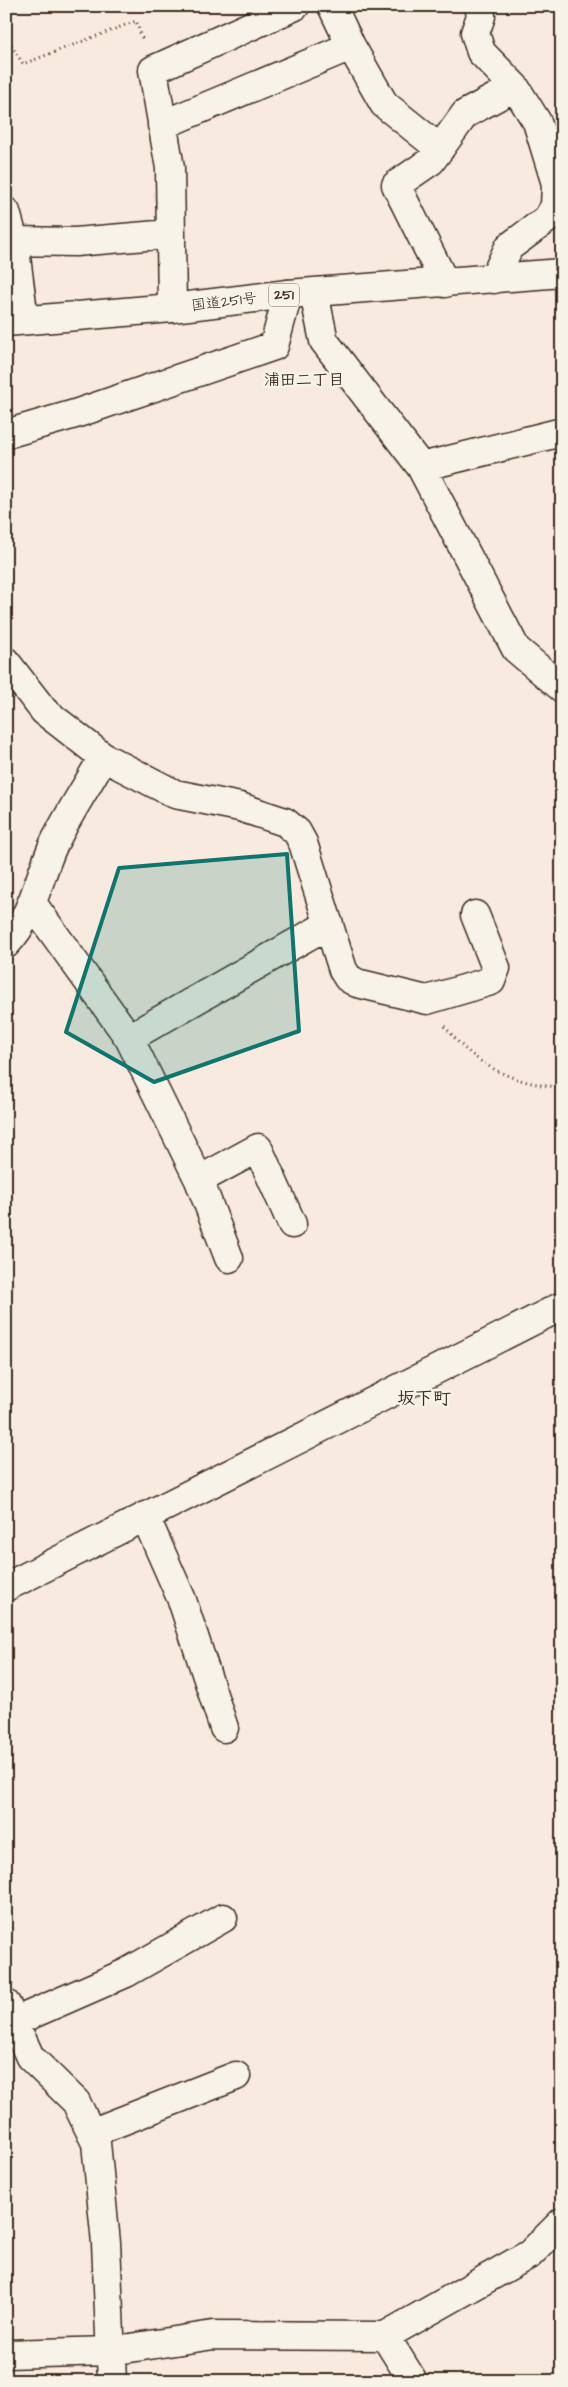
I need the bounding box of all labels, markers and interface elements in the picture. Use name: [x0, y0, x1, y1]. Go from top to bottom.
road number: 251: [269, 284, 299, 306]
street label: 国道251号: [190, 288, 258, 316]
district label: 浦田二丁目: [264, 369, 344, 391]
district label: 坂下町: [397, 1386, 451, 1411]

